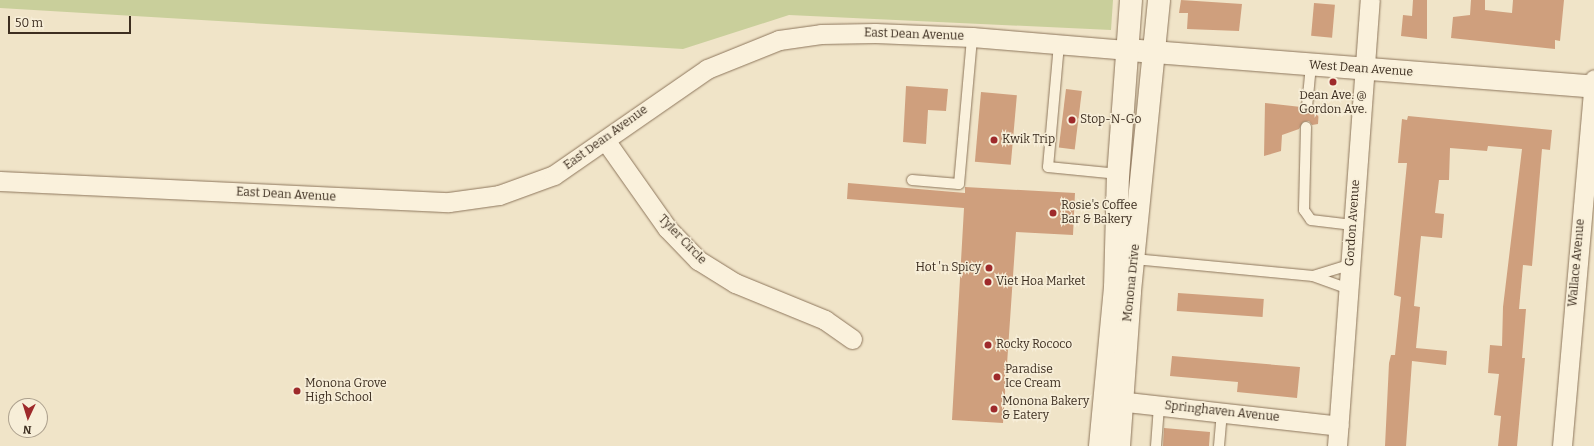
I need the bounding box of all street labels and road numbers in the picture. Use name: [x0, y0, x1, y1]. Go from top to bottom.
street label: East Dean Avenue: [864, 26, 964, 44]
street label: West Dean Avenue: [1308, 58, 1414, 80]
street label: East Dean Avenue: [561, 103, 651, 173]
street label: Gordon Avenue: [1343, 179, 1363, 267]
street label: East Dean Avenue: [236, 185, 336, 205]
street label: Tyler Circle: [655, 212, 709, 268]
street label: Wallace Avenue: [1566, 218, 1588, 308]
street label: Monona Drive: [1121, 243, 1143, 323]
street label: Springhaven Avenue: [1164, 399, 1280, 425]

